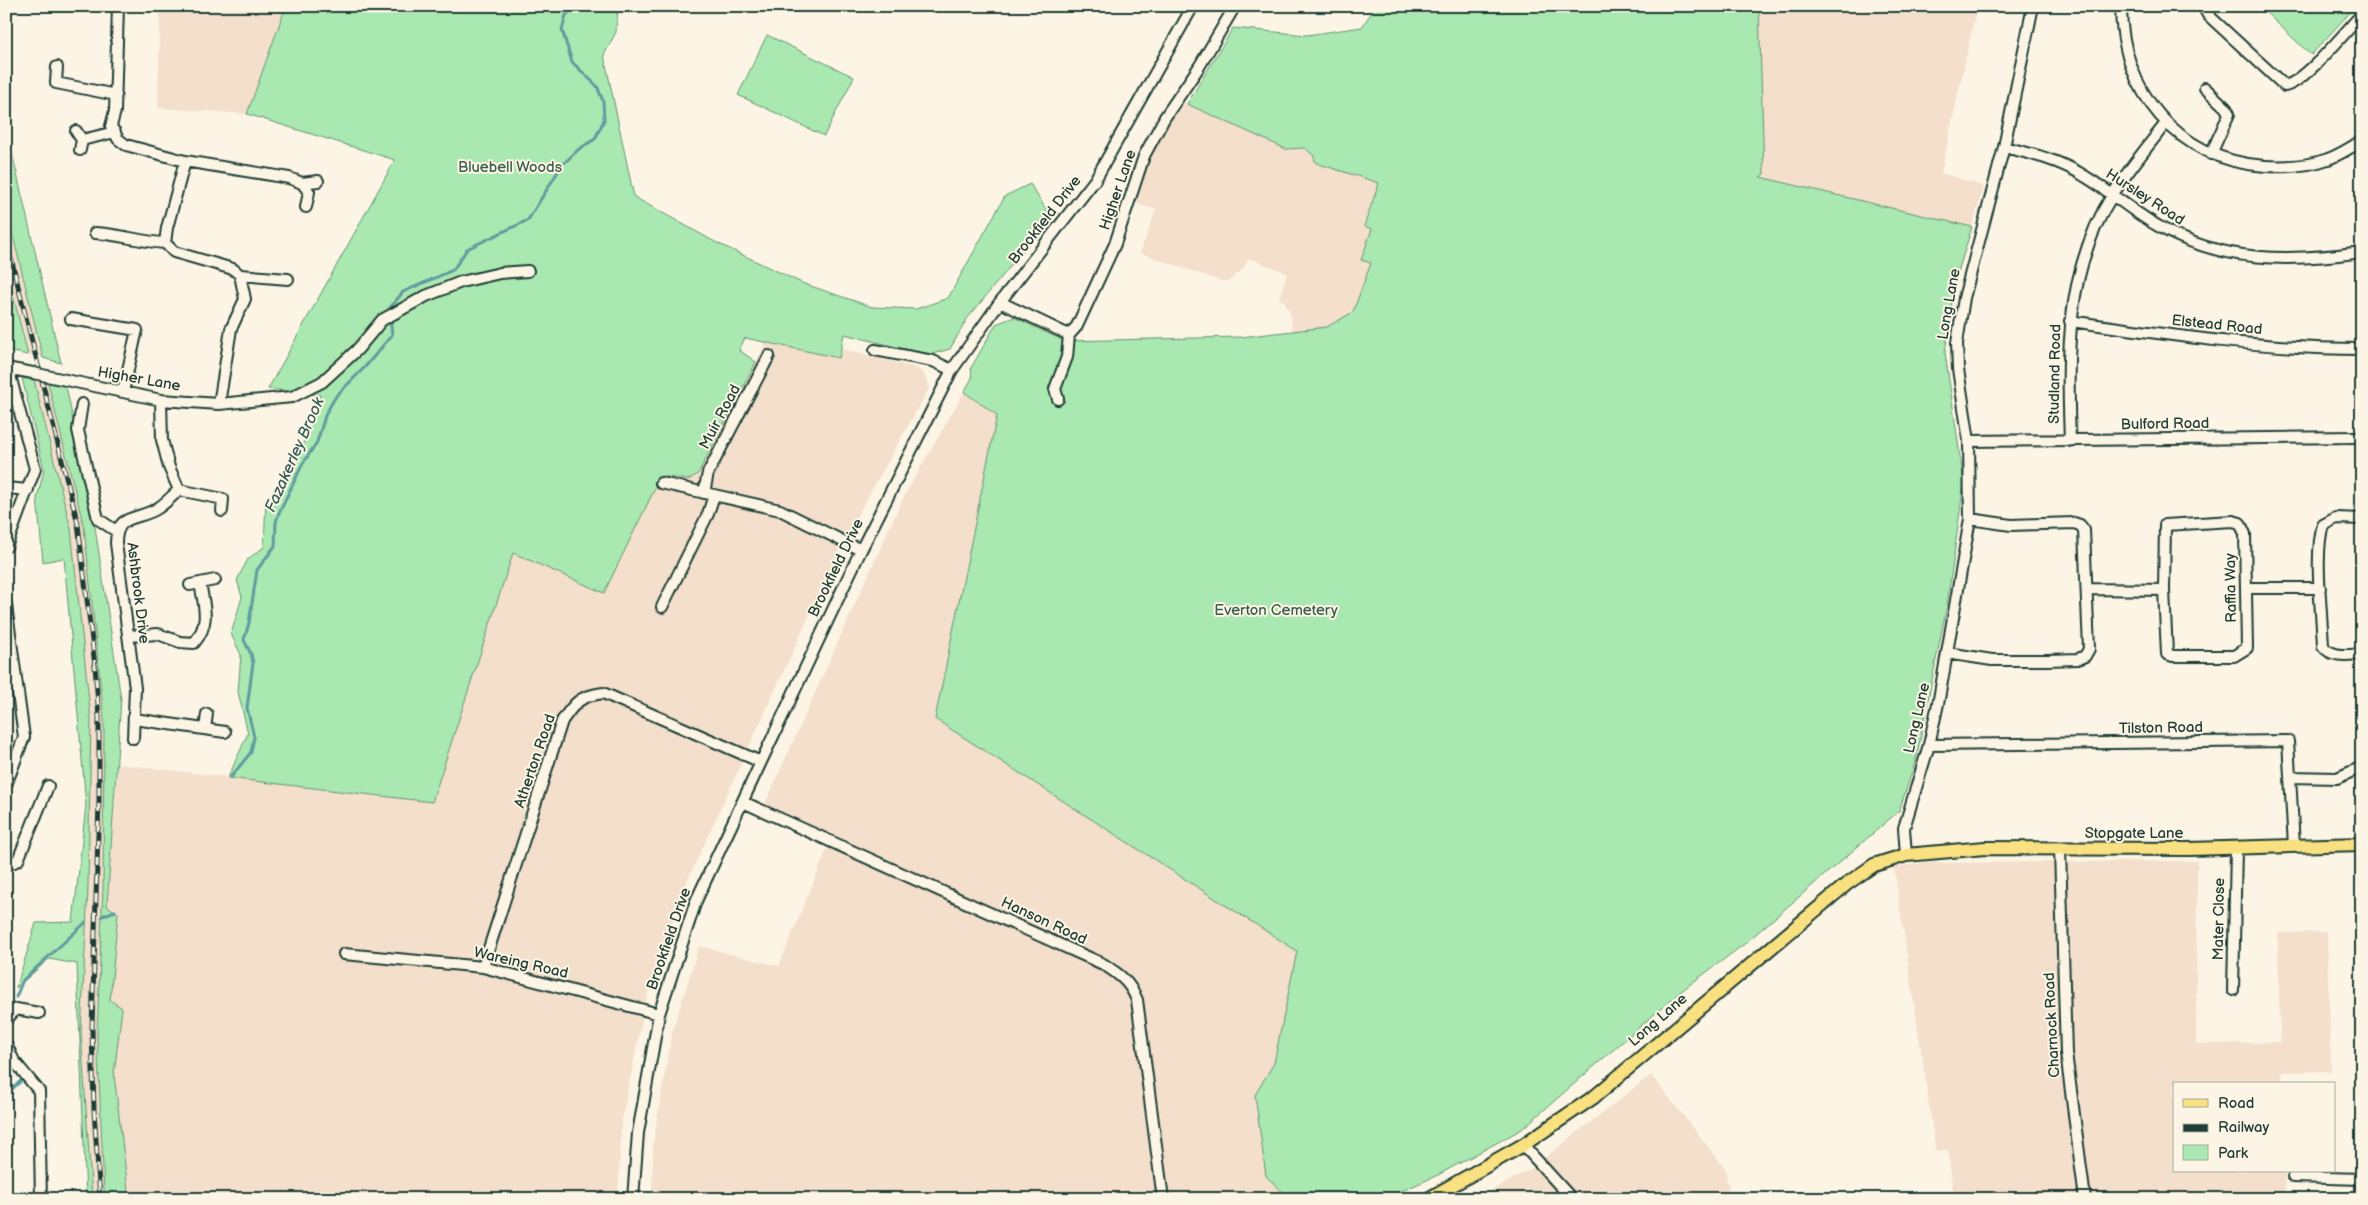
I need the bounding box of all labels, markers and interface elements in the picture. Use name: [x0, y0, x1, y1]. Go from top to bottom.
street label: Higher Lane: [1095, 147, 1141, 233]
park label: Bluebell Woods: [458, 158, 563, 177]
street label: Hursley Road: [2102, 164, 2188, 230]
street label: Brookfield Drive: [1005, 172, 1086, 268]
street label: Long Lane: [1933, 267, 1965, 341]
street label: Elstead Road: [2171, 311, 2263, 339]
street label: Studland Road: [2045, 324, 2065, 424]
street label: Higher Lane: [96, 362, 182, 396]
street label: Muir Road: [695, 381, 745, 453]
water label: Fazakerley Brook: [261, 394, 329, 515]
street label: Bulford Road: [2121, 414, 2209, 434]
street label: Brookfield Drive: [804, 516, 868, 620]
street label: Ashbrook Drive: [122, 541, 154, 645]
street label: Raffia Way: [2221, 553, 2241, 623]
park label: Everton Cemetery: [1214, 601, 1338, 620]
street label: Long Lane: [1900, 681, 1934, 755]
street label: Atherton Road: [510, 712, 560, 810]
street label: Tilston Road: [2119, 718, 2203, 738]
street label: Stopgate Lane: [2085, 824, 2183, 843]
street label: Mater Close: [2209, 877, 2229, 961]
street label: Brookfield Drive: [643, 885, 695, 993]
street label: Hanson Road: [998, 893, 1090, 949]
street label: Wareing Road: [472, 943, 570, 983]
street label: Charnock Road: [2040, 972, 2064, 1078]
street label: Long Lane: [1625, 989, 1691, 1051]
legend: [2173, 1082, 2336, 1172]
text: Road: [2218, 1094, 2254, 1113]
text: Railway: [2218, 1118, 2269, 1137]
text: Park: [2218, 1144, 2249, 1163]

